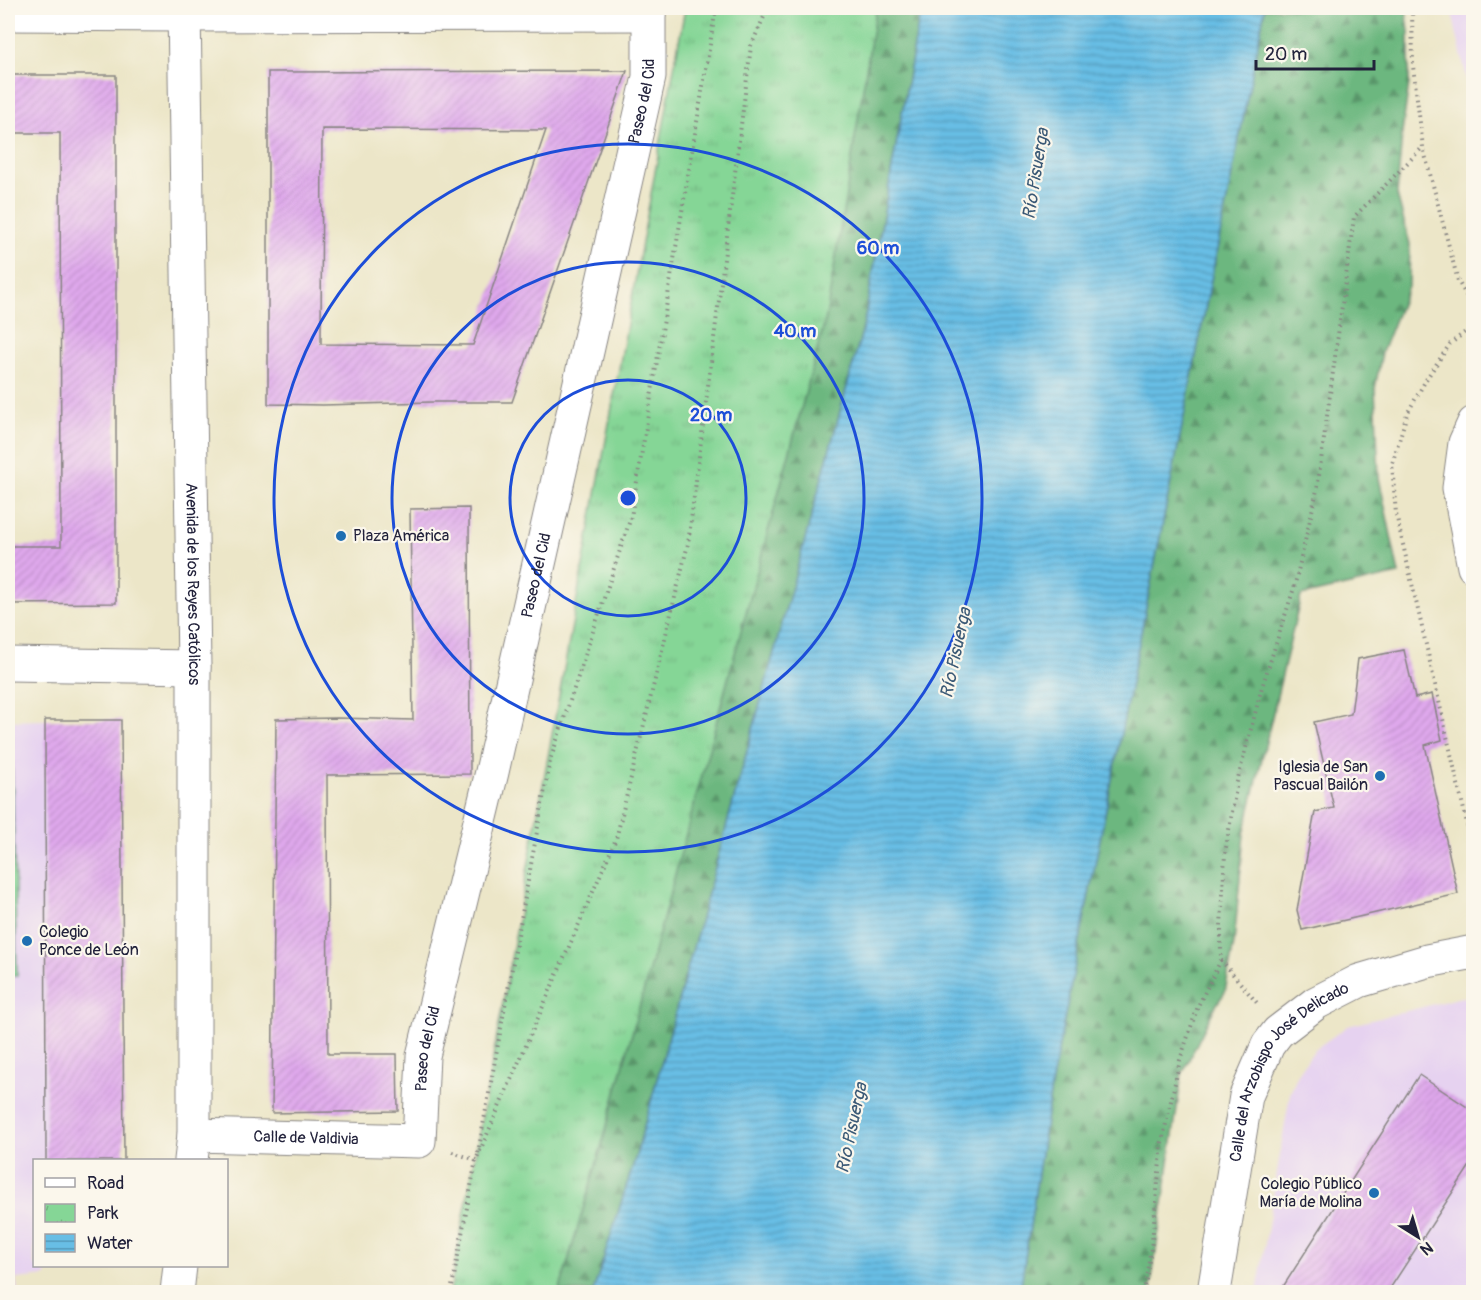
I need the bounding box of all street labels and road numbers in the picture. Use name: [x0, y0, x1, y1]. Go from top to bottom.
street label: Paseo del Cid: [624, 59, 659, 146]
street label: Avenida de los Reyes Católicos: [181, 483, 204, 685]
street label: Paseo del Cid: [517, 531, 556, 620]
street label: Calle del Arzobispo José Delicado: [1225, 978, 1353, 1163]
street label: Paseo del Cid: [411, 1004, 445, 1092]
street label: Calle de Valdivia: [253, 1127, 359, 1149]

